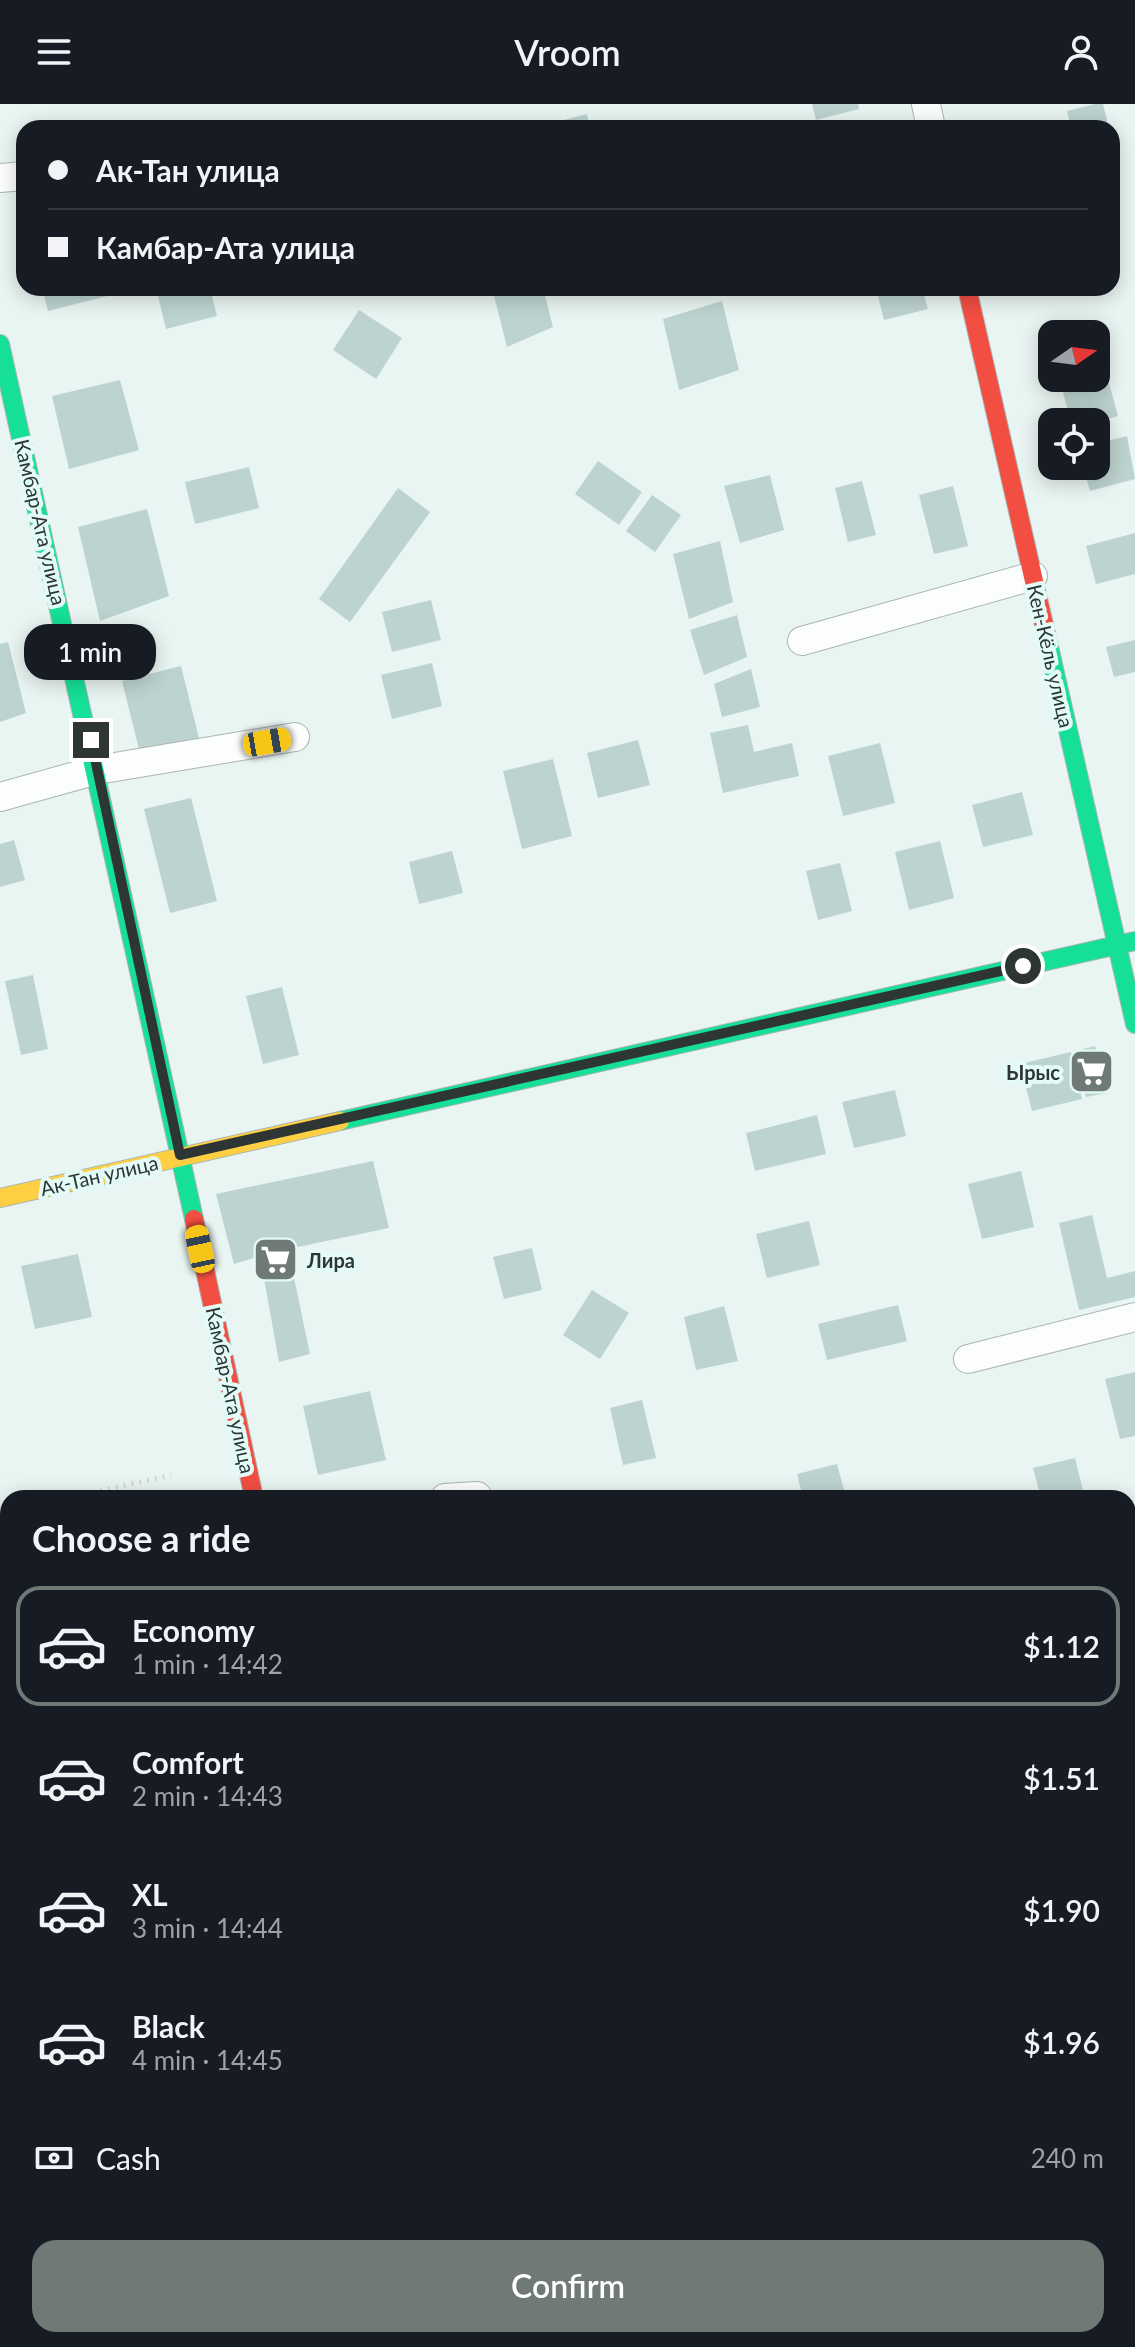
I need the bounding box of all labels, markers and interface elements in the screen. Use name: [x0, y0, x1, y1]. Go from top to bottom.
icon: menu: [32, 30, 76, 74]
text: Vroom: [514, 30, 621, 74]
icon: person: [1059, 30, 1103, 74]
text: Ак-Тан улица: [96, 152, 280, 188]
text: Камбар-Ата улица: [96, 229, 355, 265]
north arrow: [1038, 320, 1110, 392]
map controls: [1038, 320, 1110, 480]
button: locate: [1038, 408, 1110, 480]
street label: Камбар-Ата улица: [10, 437, 72, 607]
street label: Кен-Кёль улица: [1023, 582, 1079, 730]
callout: 1 min: [25, 624, 157, 680]
text: 1 min: [58, 636, 122, 668]
route end: [73, 722, 109, 758]
car: [241, 726, 293, 758]
route start: [1005, 948, 1041, 984]
supermarket icon: Ырыс: [1067, 1048, 1115, 1096]
place label: Ырыс: [1006, 1060, 1060, 1084]
street label: Ак-Тан улица: [38, 1150, 160, 1200]
car: [183, 1223, 217, 1275]
supermarket icon: Лира: [252, 1236, 300, 1284]
place label: Лира: [306, 1248, 355, 1272]
street label: Камбар-Ата улица: [202, 1305, 260, 1475]
text: Choose a ride: [32, 1516, 251, 1560]
icon: car: [36, 1610, 108, 1682]
text: Economy: [132, 1612, 255, 1648]
text: $1.12: [1023, 1628, 1100, 1664]
text: 1 min · 14:42: [132, 1648, 283, 1680]
icon: car: [36, 1742, 108, 1814]
text: Comfort: [132, 1744, 244, 1780]
text: $1.51: [1023, 1760, 1100, 1796]
text: 2 min · 14:43: [132, 1780, 283, 1812]
icon: car: [36, 1874, 108, 1946]
text: XL: [132, 1876, 168, 1912]
text: $1.90: [1023, 1892, 1100, 1928]
text: 3 min · 14:44: [132, 1912, 283, 1944]
icon: car: [36, 2006, 108, 2078]
text: Black: [132, 2008, 205, 2044]
text: $1.96: [1023, 2024, 1100, 2060]
text: 4 min · 14:45: [132, 2044, 283, 2076]
icon: cash: [32, 2136, 76, 2180]
text: Cash: [96, 2140, 161, 2176]
text: 240 m: [1031, 2142, 1104, 2174]
button: Confirm: [32, 2240, 1104, 2332]

